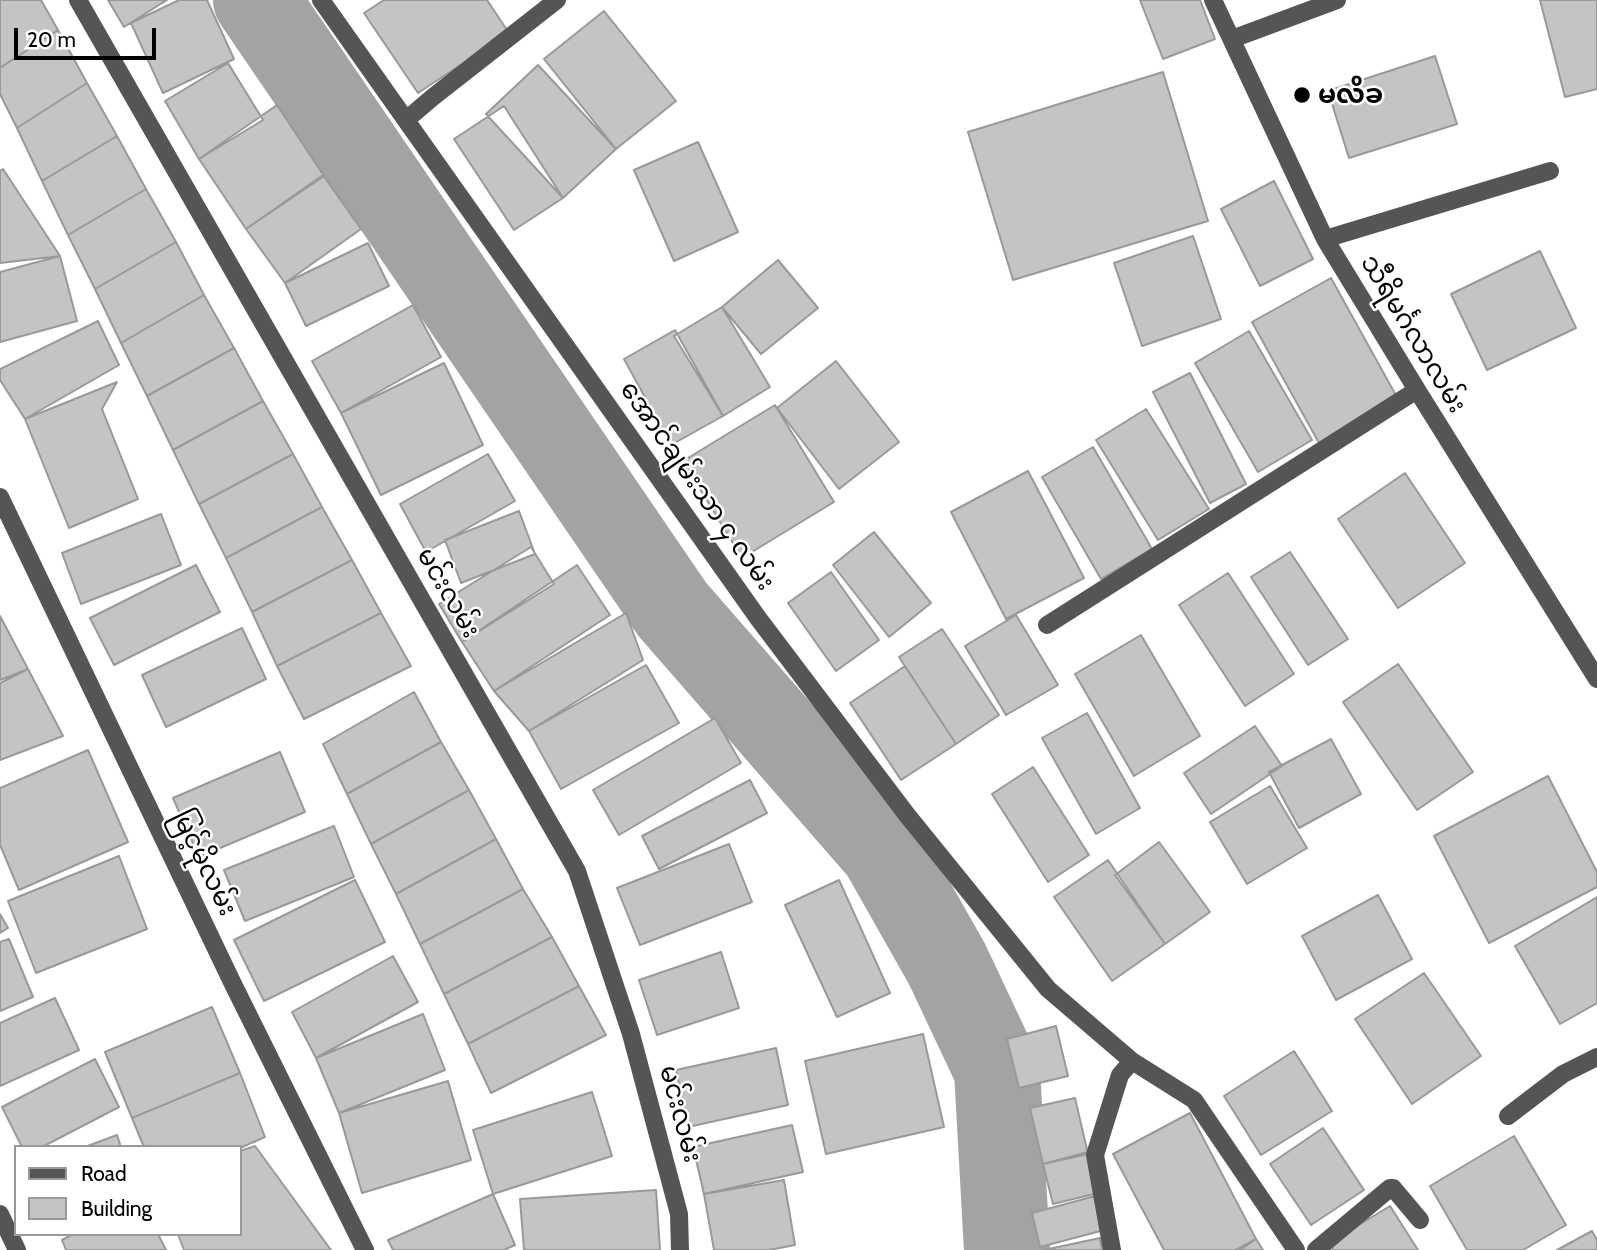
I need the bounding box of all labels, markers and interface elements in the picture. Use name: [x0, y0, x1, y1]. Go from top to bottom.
scale bar: [18, 14, 159, 58]
text: 20 m: [27, 27, 76, 52]
place label: မလိခ: [1318, 79, 1383, 111]
marker: မလိခ: [1292, 85, 1312, 105]
street label: သီရိမင်္ဂလာလမ်း: [1354, 249, 1472, 419]
street label: အောင်ချမ်းသာ ၄ လမ်း: [613, 375, 781, 597]
street label: မင်းလမ်း: [410, 542, 486, 644]
street label: မြင့်မိုလမ်း: [165, 805, 243, 921]
street label: မင်းလမ်း: [652, 1062, 708, 1166]
legend: [14, 1145, 242, 1236]
text: Road: [81, 1161, 127, 1186]
text: Building: [81, 1196, 152, 1221]

